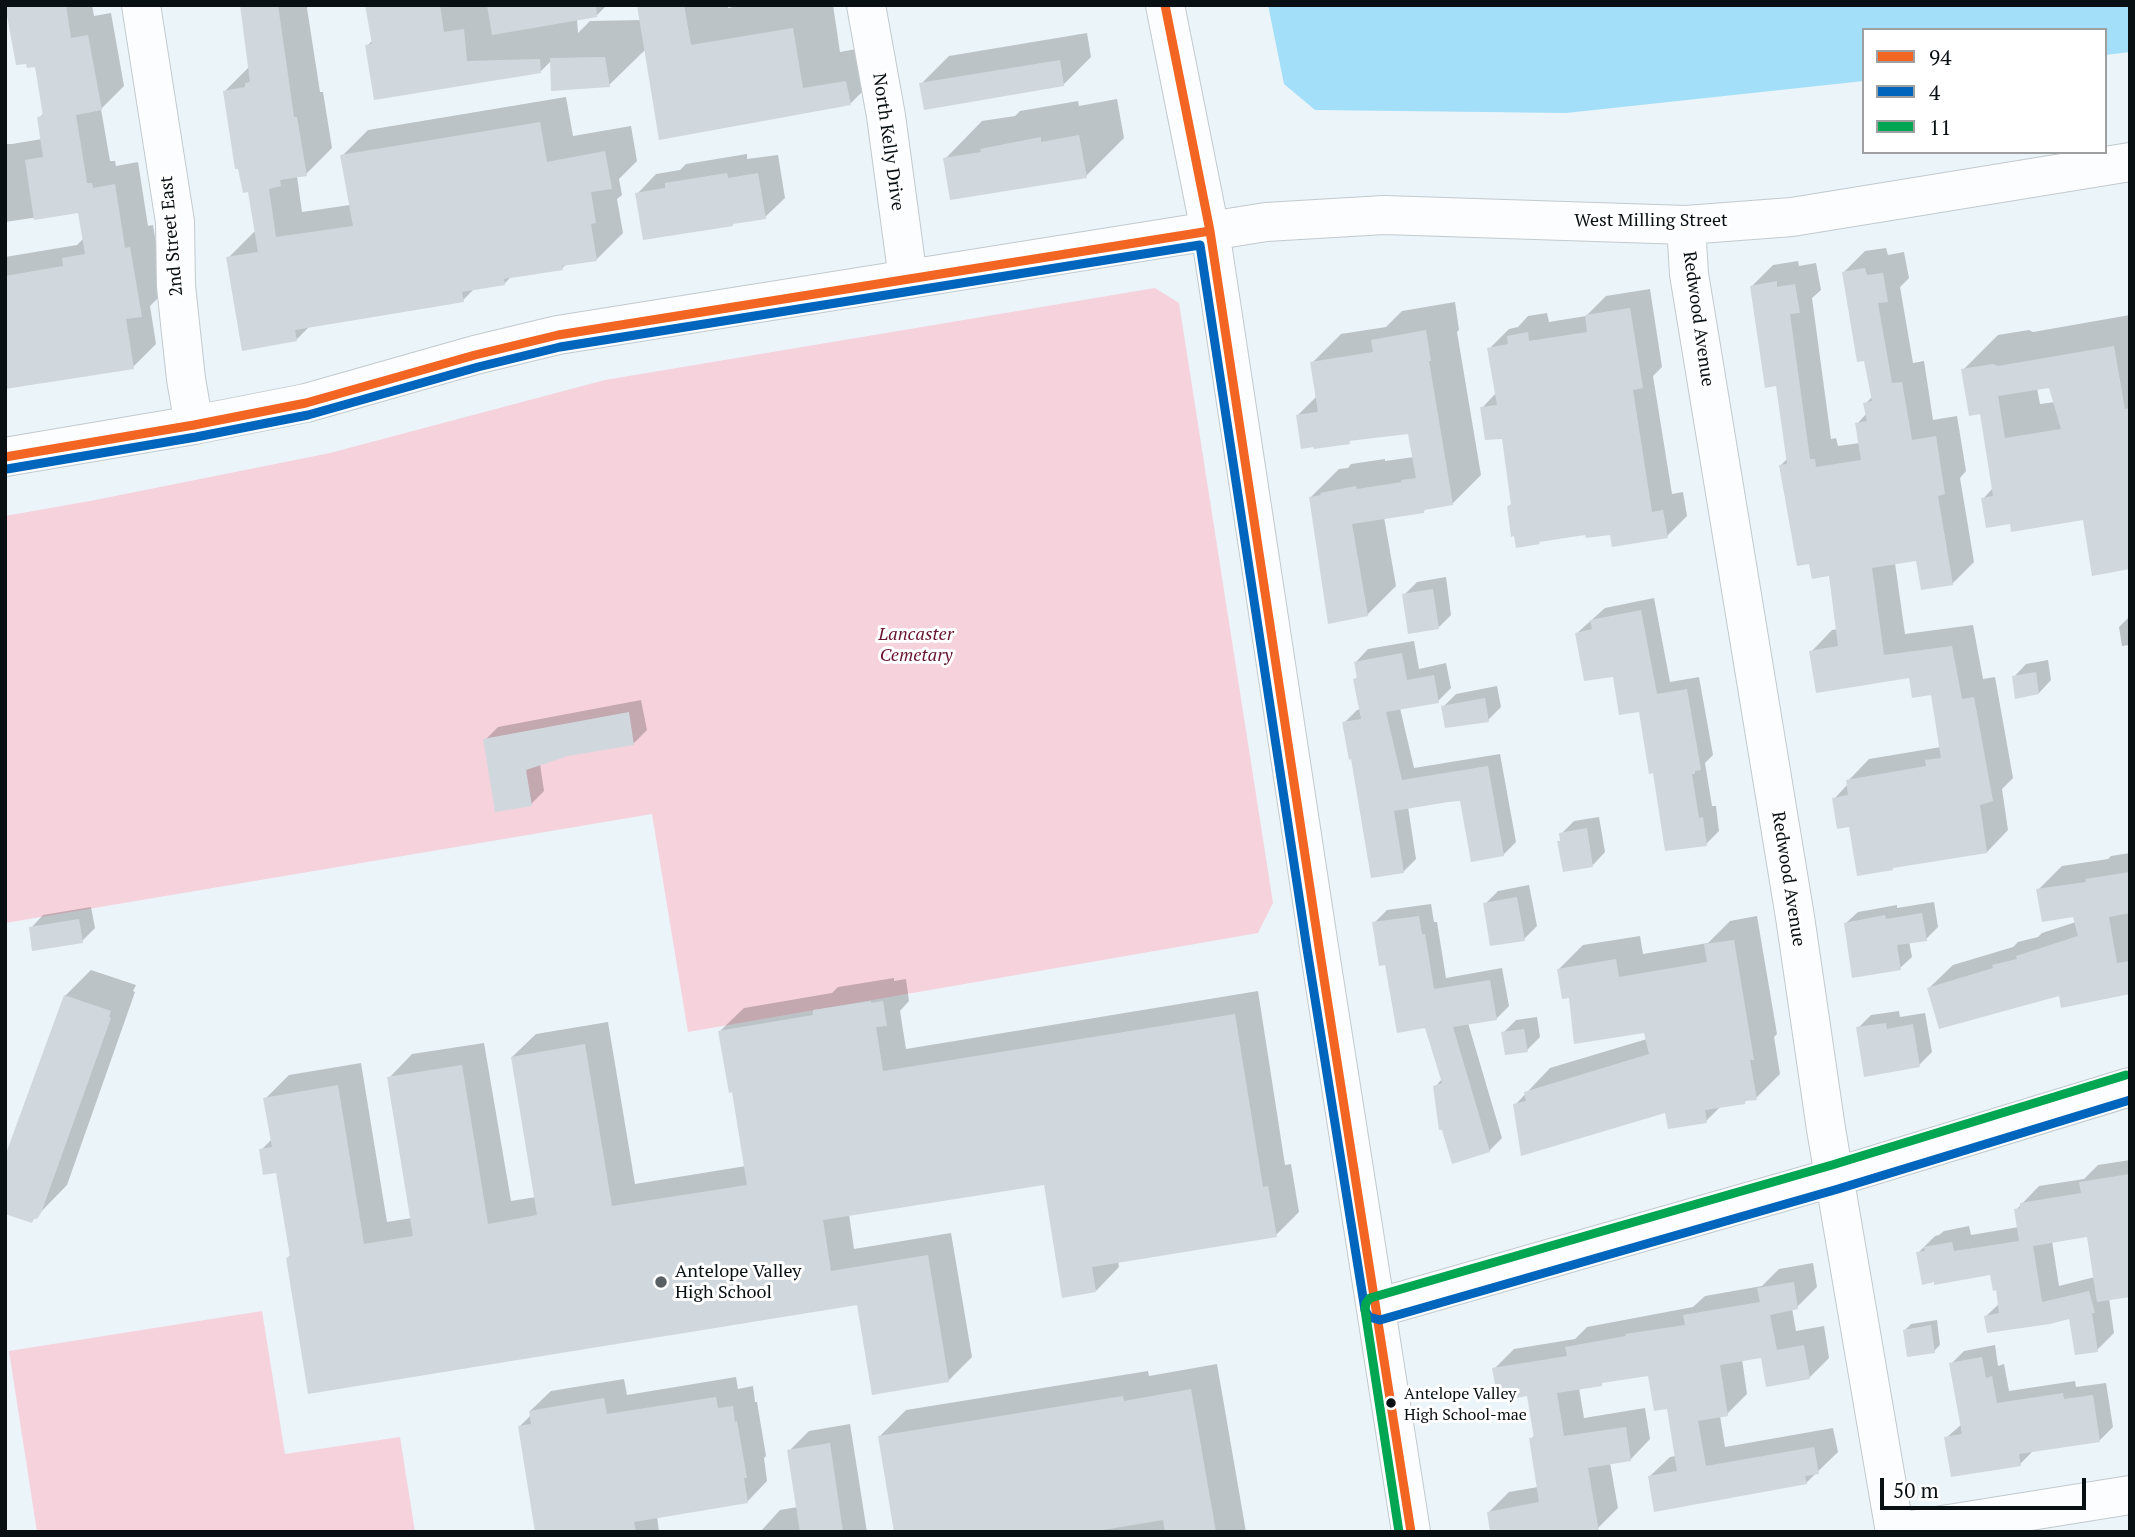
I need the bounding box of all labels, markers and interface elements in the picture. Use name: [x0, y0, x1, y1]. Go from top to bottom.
legend: [1862, 28, 2107, 154]
text: 94: [1929, 43, 1951, 71]
street label: North Kelly Drive: [868, 72, 908, 212]
text: 4: [1929, 78, 1940, 106]
text: 11: [1929, 113, 1951, 141]
street label: 2nd Street East: [156, 175, 188, 297]
street label: West Milling Street: [1574, 210, 1728, 232]
street label: Redwood Avenue: [1678, 250, 1718, 388]
park label: Lancaster Cemetary: [878, 624, 954, 666]
street label: Redwood Avenue: [1767, 810, 1809, 948]
place label: Antelope Valley High School: [675, 1261, 801, 1304]
marker: Antelope Valley High School: [653, 1274, 669, 1290]
place label: Antelope Valley High School-mae: [1404, 1384, 1527, 1422]
marker: Antelope Valley High School-mae: [1384, 1396, 1398, 1410]
scale bar: [1883, 1464, 2090, 1508]
text: 50 m: [1893, 1476, 1939, 1504]

